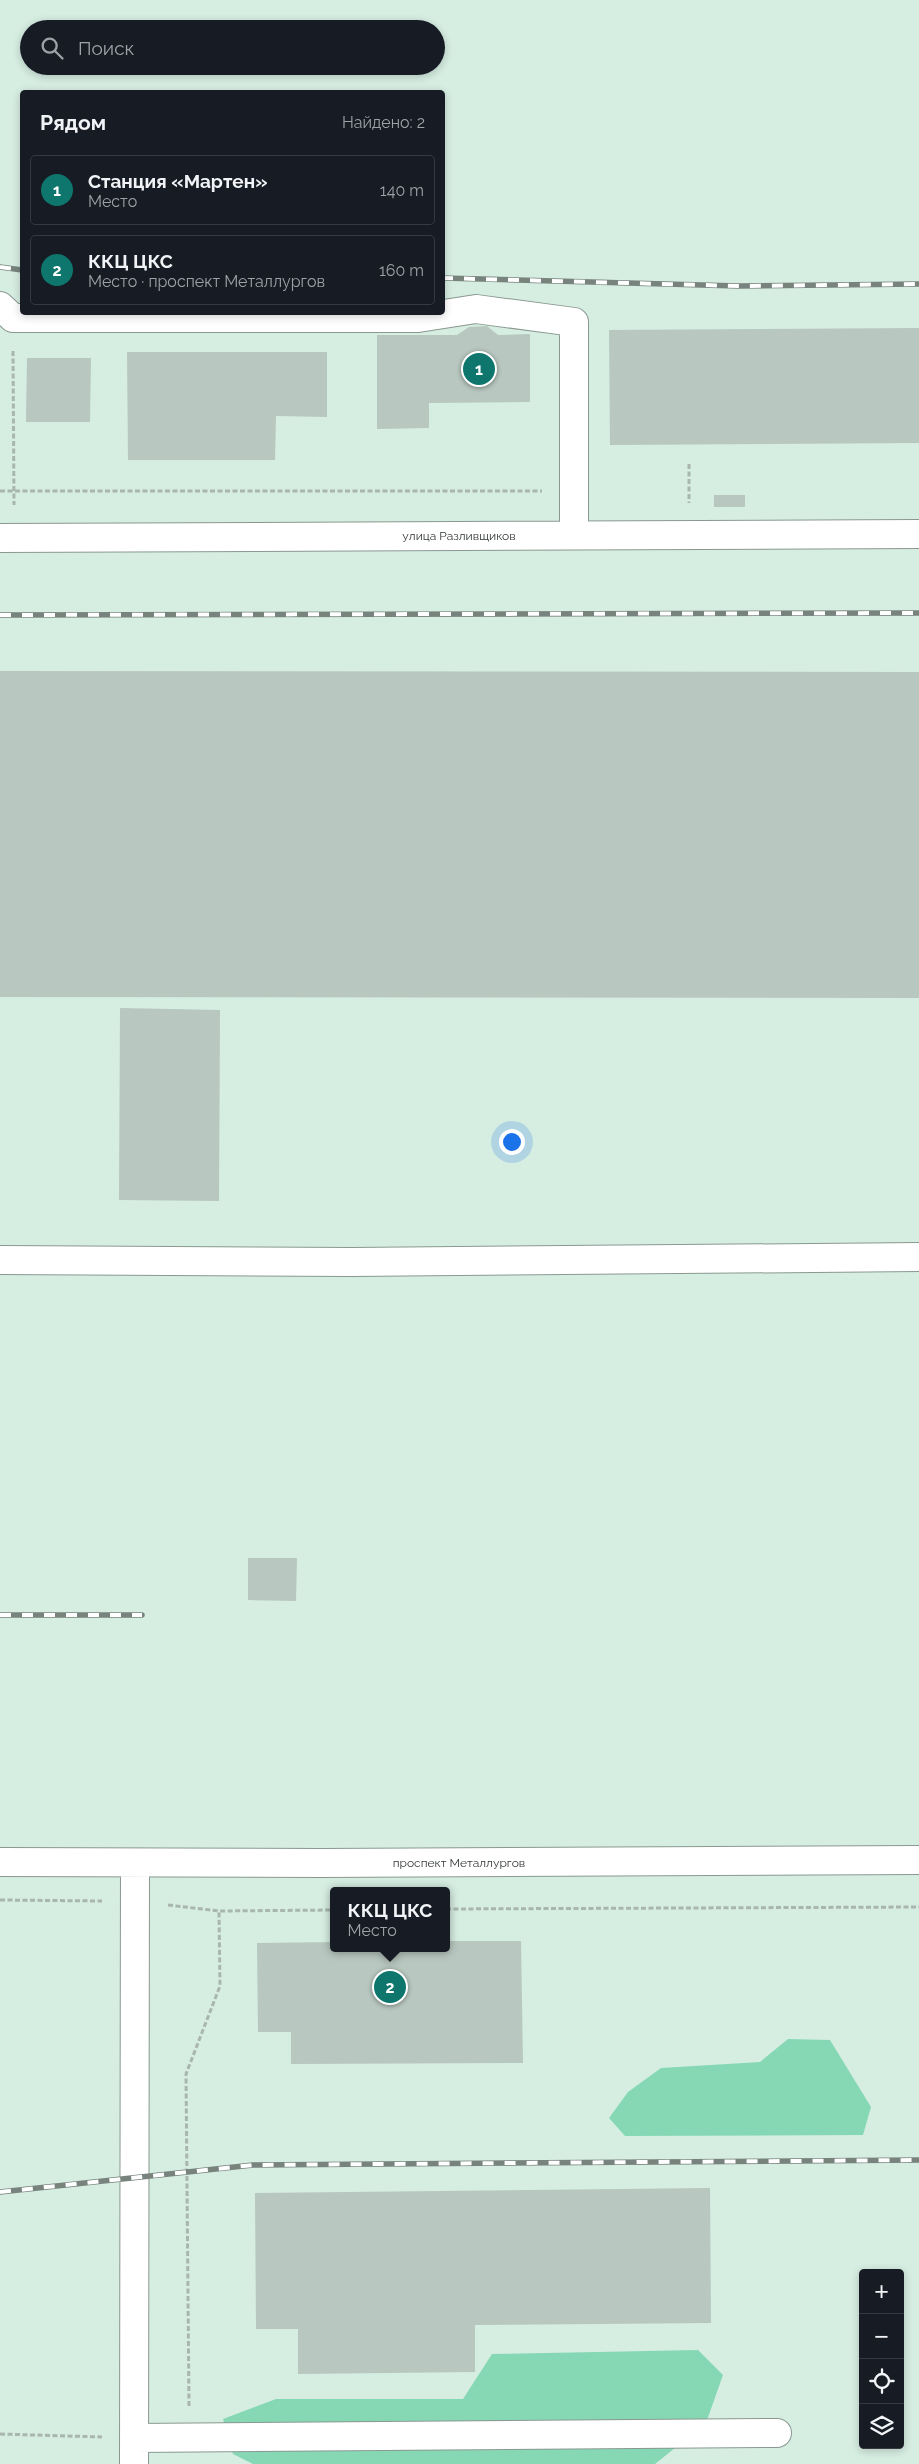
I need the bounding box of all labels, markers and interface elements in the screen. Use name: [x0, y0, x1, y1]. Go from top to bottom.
search box: [20, 20, 445, 75]
icon: search: [38, 34, 66, 62]
text: Поиск: [78, 37, 134, 59]
text: Рядом: [40, 110, 106, 135]
text: Найдено: 2: [342, 113, 425, 132]
text: Станция «Мартен»: [88, 170, 268, 192]
text: 1: [53, 181, 61, 200]
text: 140 m: [380, 181, 424, 200]
text: Место: [88, 192, 137, 211]
text: ККЦ ЦКС: [88, 250, 173, 272]
text: 2: [52, 261, 62, 280]
text: 160 m: [379, 261, 424, 280]
text: Место · проспект Металлургов: [88, 272, 325, 291]
pin: 1: [463, 350, 495, 388]
street label: улица Разливщиков: [402, 529, 516, 543]
your location: [499, 1129, 525, 1155]
street label: проспект Металлургов: [393, 1856, 525, 1870]
popup: [330, 1887, 450, 1952]
text: ККЦ ЦКС: [348, 1899, 432, 1921]
text: Место: [348, 1921, 397, 1940]
pin: 2: [374, 1968, 406, 2006]
map controls: [859, 2269, 904, 2449]
button: +: [859, 2269, 904, 2314]
button: −: [859, 2314, 904, 2359]
button: locate: [859, 2359, 904, 2404]
button: layers: [859, 2404, 904, 2449]

